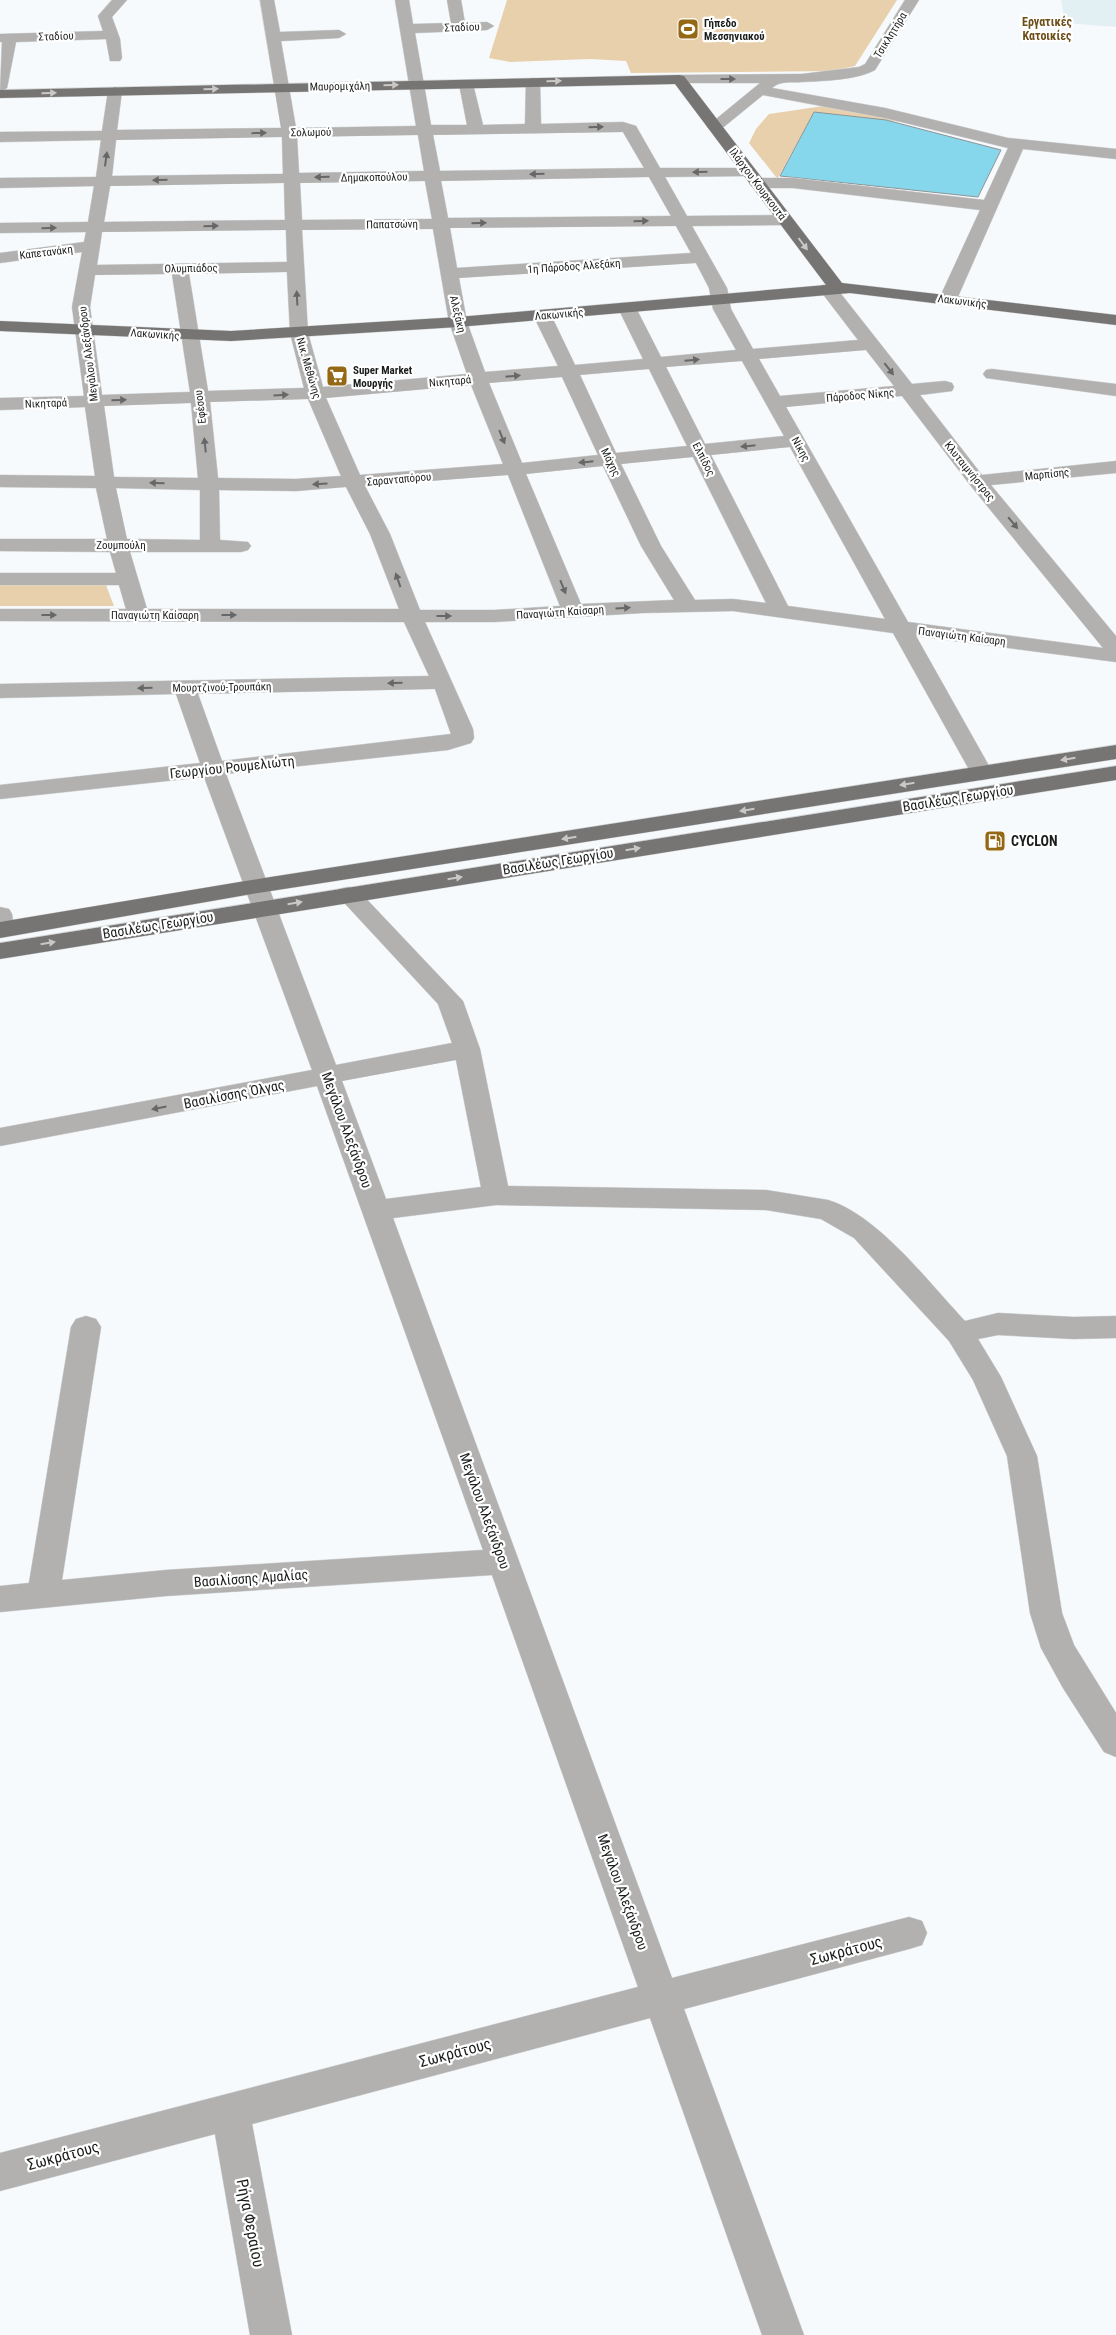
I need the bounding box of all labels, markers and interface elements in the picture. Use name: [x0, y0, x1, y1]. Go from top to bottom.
street label: Τσικλητήρα: [871, 9, 910, 61]
district label: Εργατικές Κατοικίες: [1022, 15, 1073, 43]
sports icon: Γήπεδο Μεσσηνιακού: [676, 17, 700, 41]
place label: Γήπεδο Μεσσηνιακού: [704, 17, 765, 43]
street label: Σταδίου: [444, 20, 480, 35]
street label: Σταδίου: [38, 29, 74, 44]
one-way arrow: [720, 75, 736, 83]
one-way arrow: [546, 77, 562, 85]
street label: Μαυρομιχάλη: [310, 79, 370, 94]
one-way arrow: [383, 81, 399, 89]
one-way arrow: [203, 85, 219, 93]
one-way arrow: [41, 88, 57, 96]
one-way arrow: [588, 123, 604, 131]
street label: Σολωμού: [291, 126, 331, 139]
one-way arrow: [251, 128, 267, 136]
street label: Ιλάρχου Κουρκουτά: [726, 146, 789, 223]
one-way arrow: [102, 151, 110, 167]
one-way arrow: [691, 168, 707, 176]
street label: Δημακοπούλου: [340, 170, 408, 185]
one-way arrow: [529, 170, 545, 178]
one-way arrow: [314, 173, 330, 181]
one-way arrow: [151, 176, 167, 184]
one-way arrow: [633, 217, 649, 225]
street label: Παπατσώνη: [366, 218, 418, 231]
one-way arrow: [471, 219, 487, 227]
one-way arrow: [203, 222, 219, 230]
one-way arrow: [41, 224, 57, 232]
one-way arrow: [798, 237, 808, 251]
street label: Καπετανάκη: [19, 243, 73, 262]
street label: 1η Πάροδος Αλεξάκη: [527, 257, 621, 276]
street label: Ολυμπιάδος: [164, 262, 218, 275]
one-way arrow: [292, 290, 300, 306]
street label: Λακωνικής: [937, 292, 987, 311]
street label: Αλεξάκη: [447, 294, 468, 334]
street label: Μεγάλου Αλεξάνδρου: [76, 306, 101, 402]
street label: Λακωνικής: [534, 306, 584, 323]
street label: Λακωνικής: [130, 326, 180, 343]
street label: Νικ. Μεθώνης: [294, 336, 323, 400]
one-way arrow: [684, 356, 700, 364]
one-way arrow: [884, 362, 895, 375]
supermarket icon: Super Market Μουργής: [325, 364, 349, 388]
place label: Super Market Μουργής: [353, 364, 413, 390]
one-way arrow: [505, 372, 521, 380]
street label: Νικηταρά: [428, 373, 472, 390]
street label: Πάροδος Νίκης: [826, 386, 895, 405]
street label: Εφέσου: [192, 389, 209, 424]
one-way arrow: [273, 390, 289, 398]
street label: Νικηταρά: [25, 396, 68, 411]
one-way arrow: [111, 396, 127, 404]
one-way arrow: [498, 430, 506, 445]
street label: Νίκης: [789, 435, 813, 464]
one-way arrow: [200, 437, 208, 453]
street label: Κλυταιμνήστρας: [942, 439, 998, 504]
street label: Ελπίδος: [690, 440, 718, 478]
one-way arrow: [739, 442, 755, 450]
street label: Μάχης: [598, 446, 623, 478]
one-way arrow: [578, 458, 594, 466]
street label: Μαρπίσης: [1024, 466, 1070, 483]
street label: Σαρανταπόρου: [366, 470, 432, 489]
one-way arrow: [149, 479, 165, 487]
one-way arrow: [311, 481, 327, 489]
one-way arrow: [1007, 517, 1018, 530]
street label: Ζουμπούλη: [96, 539, 146, 552]
one-way arrow: [394, 573, 401, 588]
one-way arrow: [560, 580, 568, 594]
street label: Παναγιώτη Καίσαρη: [516, 603, 604, 622]
one-way arrow: [616, 603, 632, 611]
street label: Παναγιώτη Καίσαρη: [111, 609, 199, 622]
one-way arrow: [41, 611, 57, 619]
one-way arrow: [221, 611, 237, 619]
one-way arrow: [436, 612, 452, 620]
street label: Παναγιώτη Καίσαρη: [917, 625, 1006, 648]
one-way arrow: [386, 679, 402, 687]
street label: Μουρτζινού-Τρουπάκη: [172, 680, 272, 695]
one-way arrow: [136, 684, 152, 692]
street label: Γεωργίου Ρουμελιώτη: [169, 752, 295, 782]
one-way arrow: [1059, 756, 1075, 764]
one-way arrow: [899, 781, 915, 789]
street label: Βασιλέως Γεωργίου: [901, 781, 1015, 815]
one-way arrow: [738, 806, 754, 814]
fuel station icon: CYCLON: [983, 829, 1007, 853]
place label: CYCLON: [1011, 833, 1058, 849]
one-way arrow: [561, 834, 577, 842]
street label: Βασιλέως Γεωργίου: [501, 844, 615, 878]
one-way arrow: [625, 845, 641, 853]
one-way arrow: [448, 873, 464, 881]
one-way arrow: [287, 898, 303, 906]
street label: Βασιλέως Γεωργίου: [101, 908, 215, 942]
one-way arrow: [40, 939, 56, 947]
street label: Μεγάλου Αλεξάνδρου: [319, 1070, 375, 1190]
street label: Βασιλίσσης Όλγας: [182, 1076, 286, 1112]
one-way arrow: [150, 1104, 166, 1112]
street label: Μεγάλου Αλεξάνδρου: [457, 1451, 513, 1571]
street label: Βασιλίσσης Αμαλίας: [193, 1566, 309, 1590]
street label: Μεγάλου Αλεξάνδρου: [595, 1832, 651, 1952]
street label: Σωκράτους: [808, 1932, 884, 1969]
street label: Σωκράτους: [417, 2034, 493, 2071]
street label: Σωκράτους: [25, 2137, 101, 2174]
street label: Ρήγα Φεραίου: [233, 2177, 268, 2269]

